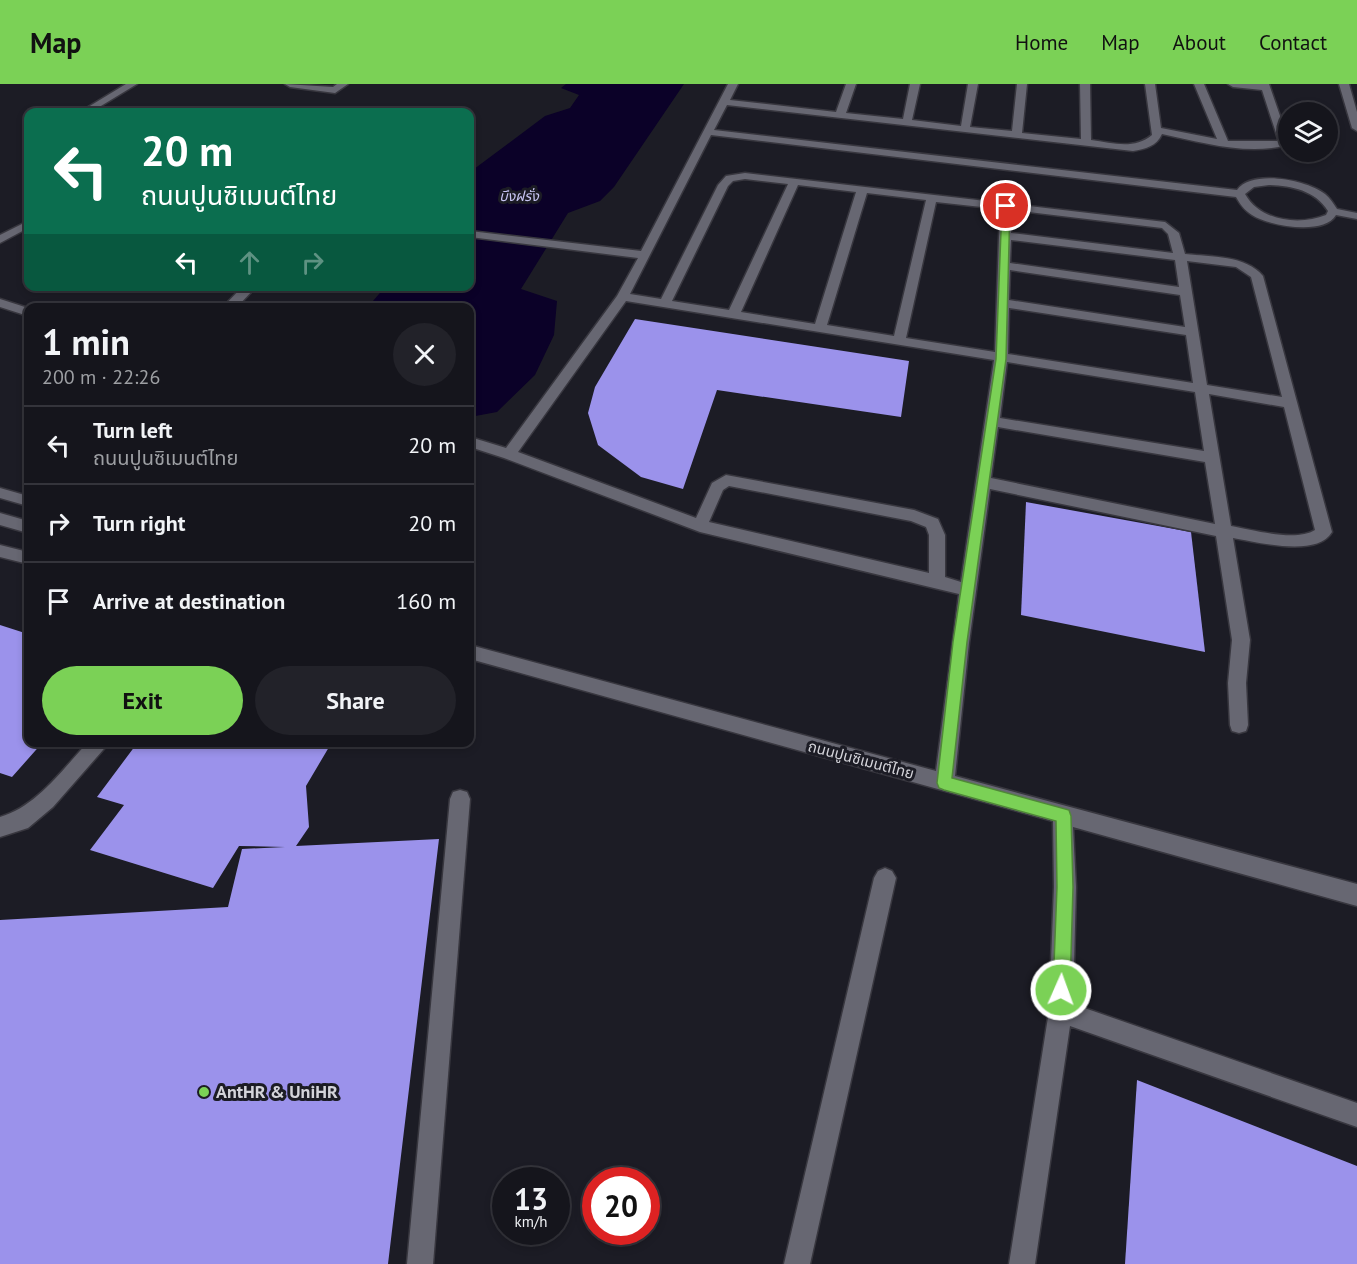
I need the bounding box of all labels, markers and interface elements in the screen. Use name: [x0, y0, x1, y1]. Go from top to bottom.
text: Map: [30, 24, 81, 61]
text: Home: [1015, 29, 1068, 56]
text: Map: [1101, 29, 1140, 56]
text: About: [1173, 29, 1226, 56]
text: Contact: [1259, 29, 1327, 56]
map controls: [1278, 102, 1338, 162]
button: layers: [1278, 102, 1338, 162]
text: 20 m: [141, 123, 233, 178]
icon: left: [42, 132, 120, 210]
text: ถนนปูนซิเมนต์ไทย: [141, 178, 337, 212]
pin: [980, 180, 1031, 231]
water label: บึงฝรั่ง: [499, 187, 540, 205]
icon: arrive: [989, 189, 1022, 222]
icon: left: [170, 246, 203, 279]
icon: ahead: [233, 246, 266, 279]
icon: right: [296, 246, 329, 279]
text: 1 min: [42, 318, 130, 365]
button: close: [393, 323, 456, 386]
text: 200 m · 22:26: [42, 364, 160, 390]
text: Turn left: [93, 416, 173, 444]
icon: left: [42, 429, 75, 462]
text: 20 m: [408, 431, 456, 459]
text: ถนนปูนซิเมนต์ไทย: [93, 445, 238, 471]
icon: right: [42, 507, 75, 540]
text: Turn right: [93, 509, 185, 537]
text: 20 m: [408, 509, 456, 537]
icon: arrive: [42, 585, 75, 618]
text: Arrive at destination: [93, 587, 285, 615]
text: 160 m: [396, 587, 456, 615]
button: Exit: [42, 666, 243, 735]
button: Share: [255, 666, 456, 735]
street label: ถนนปูนซิเมนต์ไทย: [806, 736, 916, 783]
position arrow: [1029, 958, 1093, 1022]
place label: AntHR & UniHR: [216, 1080, 338, 1103]
marker: AntHR & UniHR: [197, 1085, 211, 1099]
speed limit sign: 20: [582, 1167, 660, 1245]
text: 13: [514, 1179, 548, 1218]
text: km/h: [515, 1212, 547, 1231]

